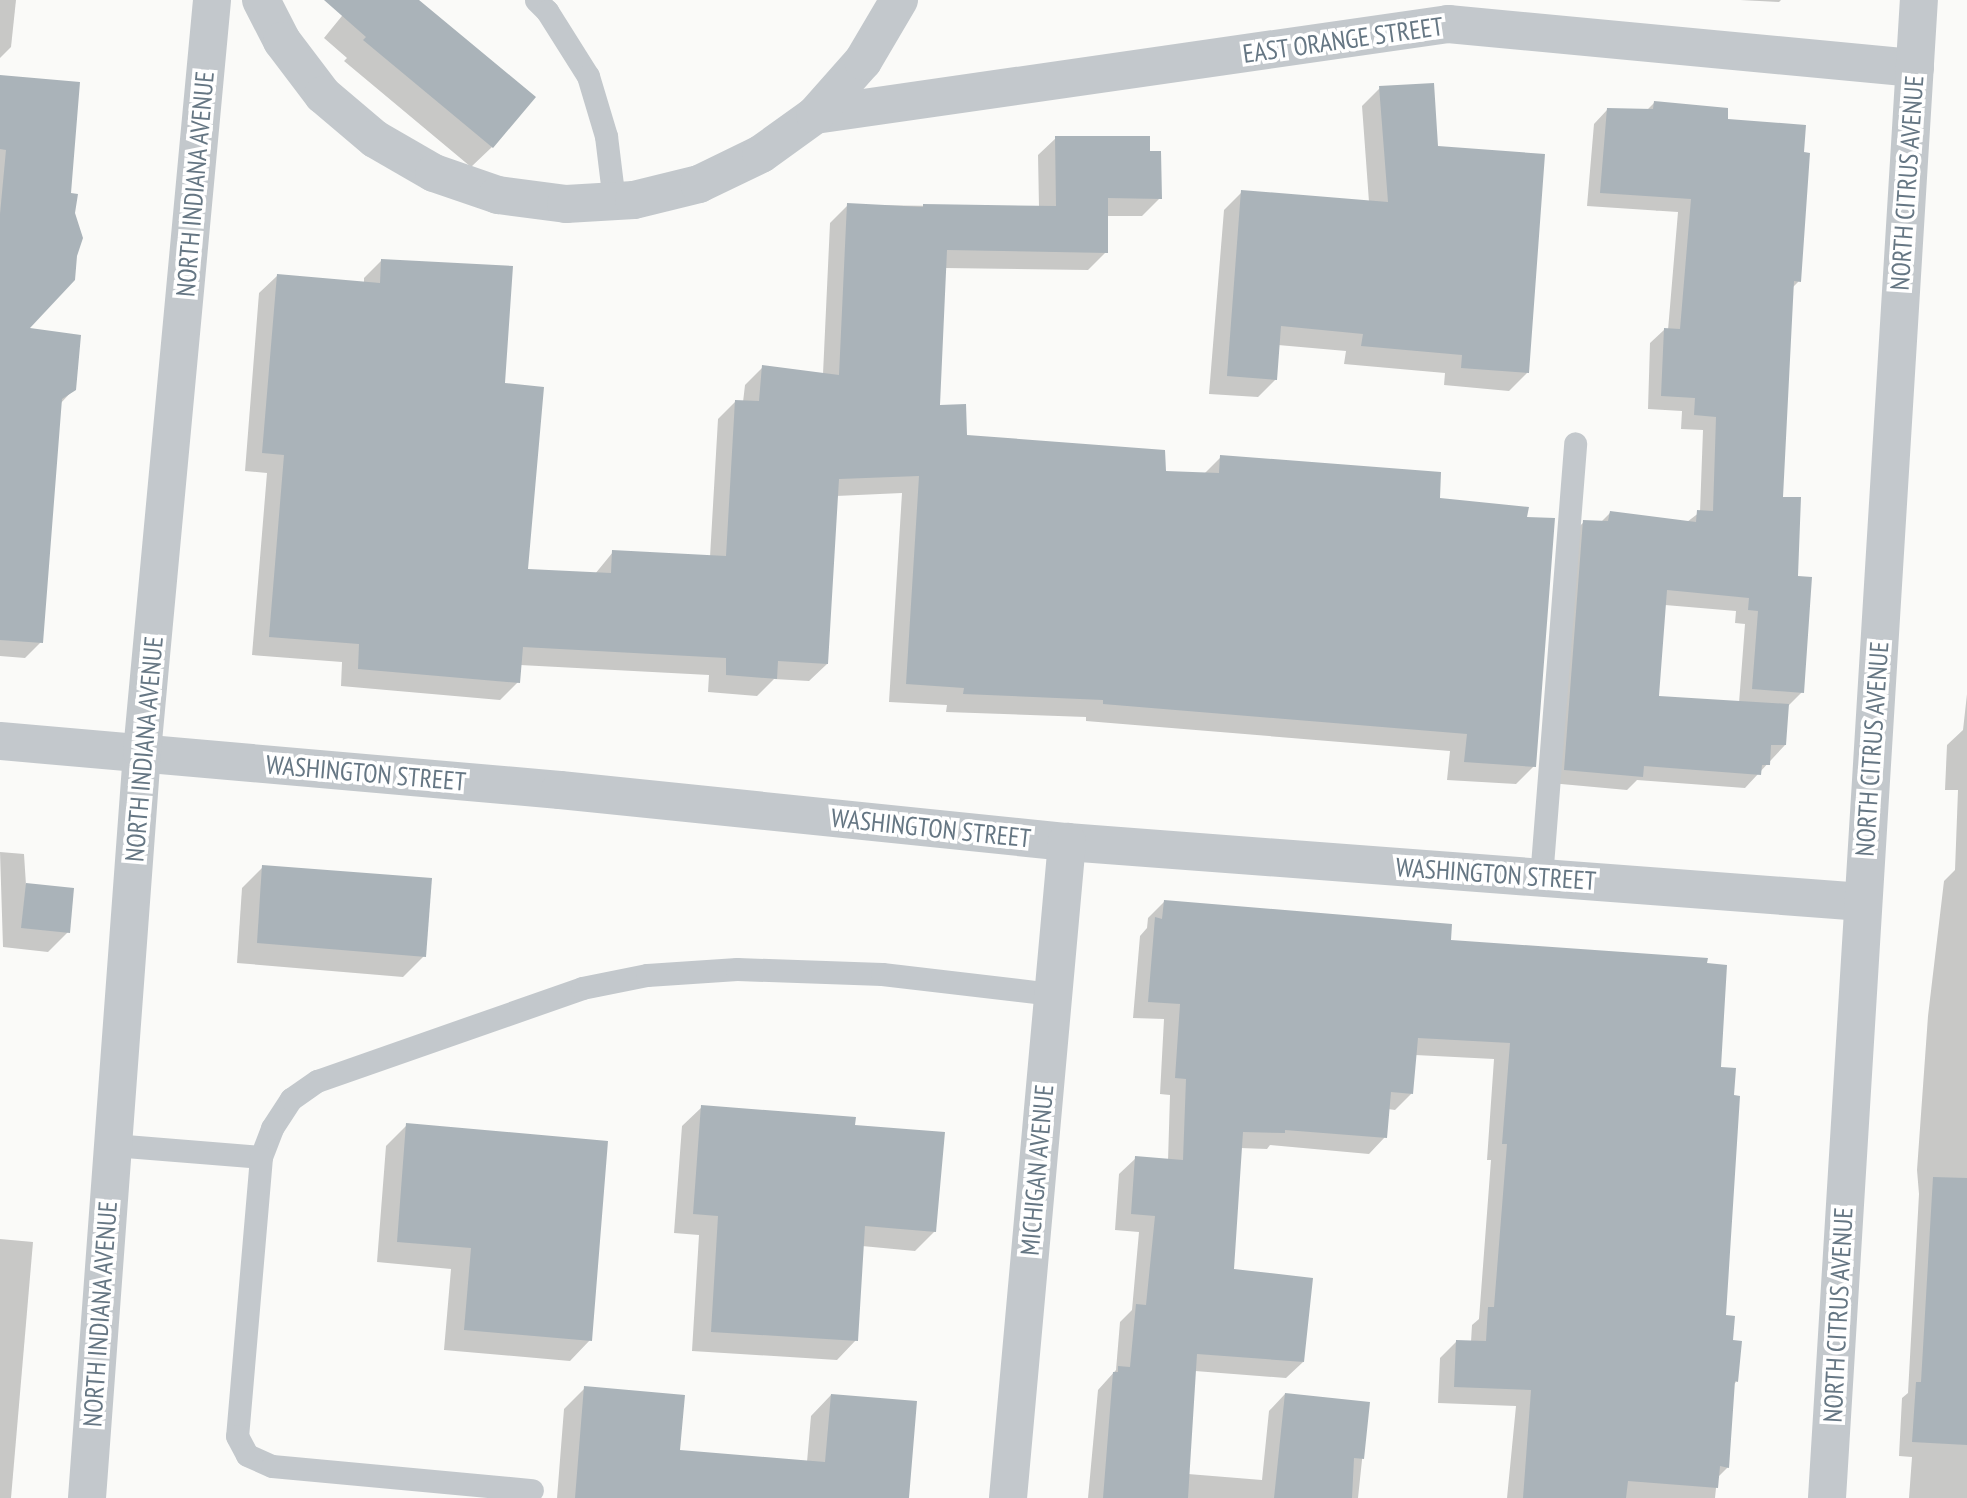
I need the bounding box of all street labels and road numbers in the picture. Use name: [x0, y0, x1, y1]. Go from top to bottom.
street label: EAST ORANGE STREET: [1240, 10, 1446, 70]
street label: NORTH INDIANA AVENUE: [170, 69, 220, 299]
street label: NORTH CITRUS AVENUE: [1884, 74, 1930, 292]
street label: NORTH INDIANA AVENUE: [119, 634, 169, 864]
street label: NORTH CITRUS AVENUE: [1849, 640, 1895, 858]
street label: WASHINGTON STREET: [265, 749, 467, 797]
street label: WASHINGTON STREET: [830, 802, 1032, 854]
street label: WASHINGTON STREET: [1395, 851, 1597, 897]
street label: MICHIGAN AVENUE: [1014, 1083, 1060, 1257]
street label: NORTH INDIANA AVENUE: [76, 1199, 124, 1429]
street label: NORTH CITRUS AVENUE: [1817, 1206, 1859, 1424]

